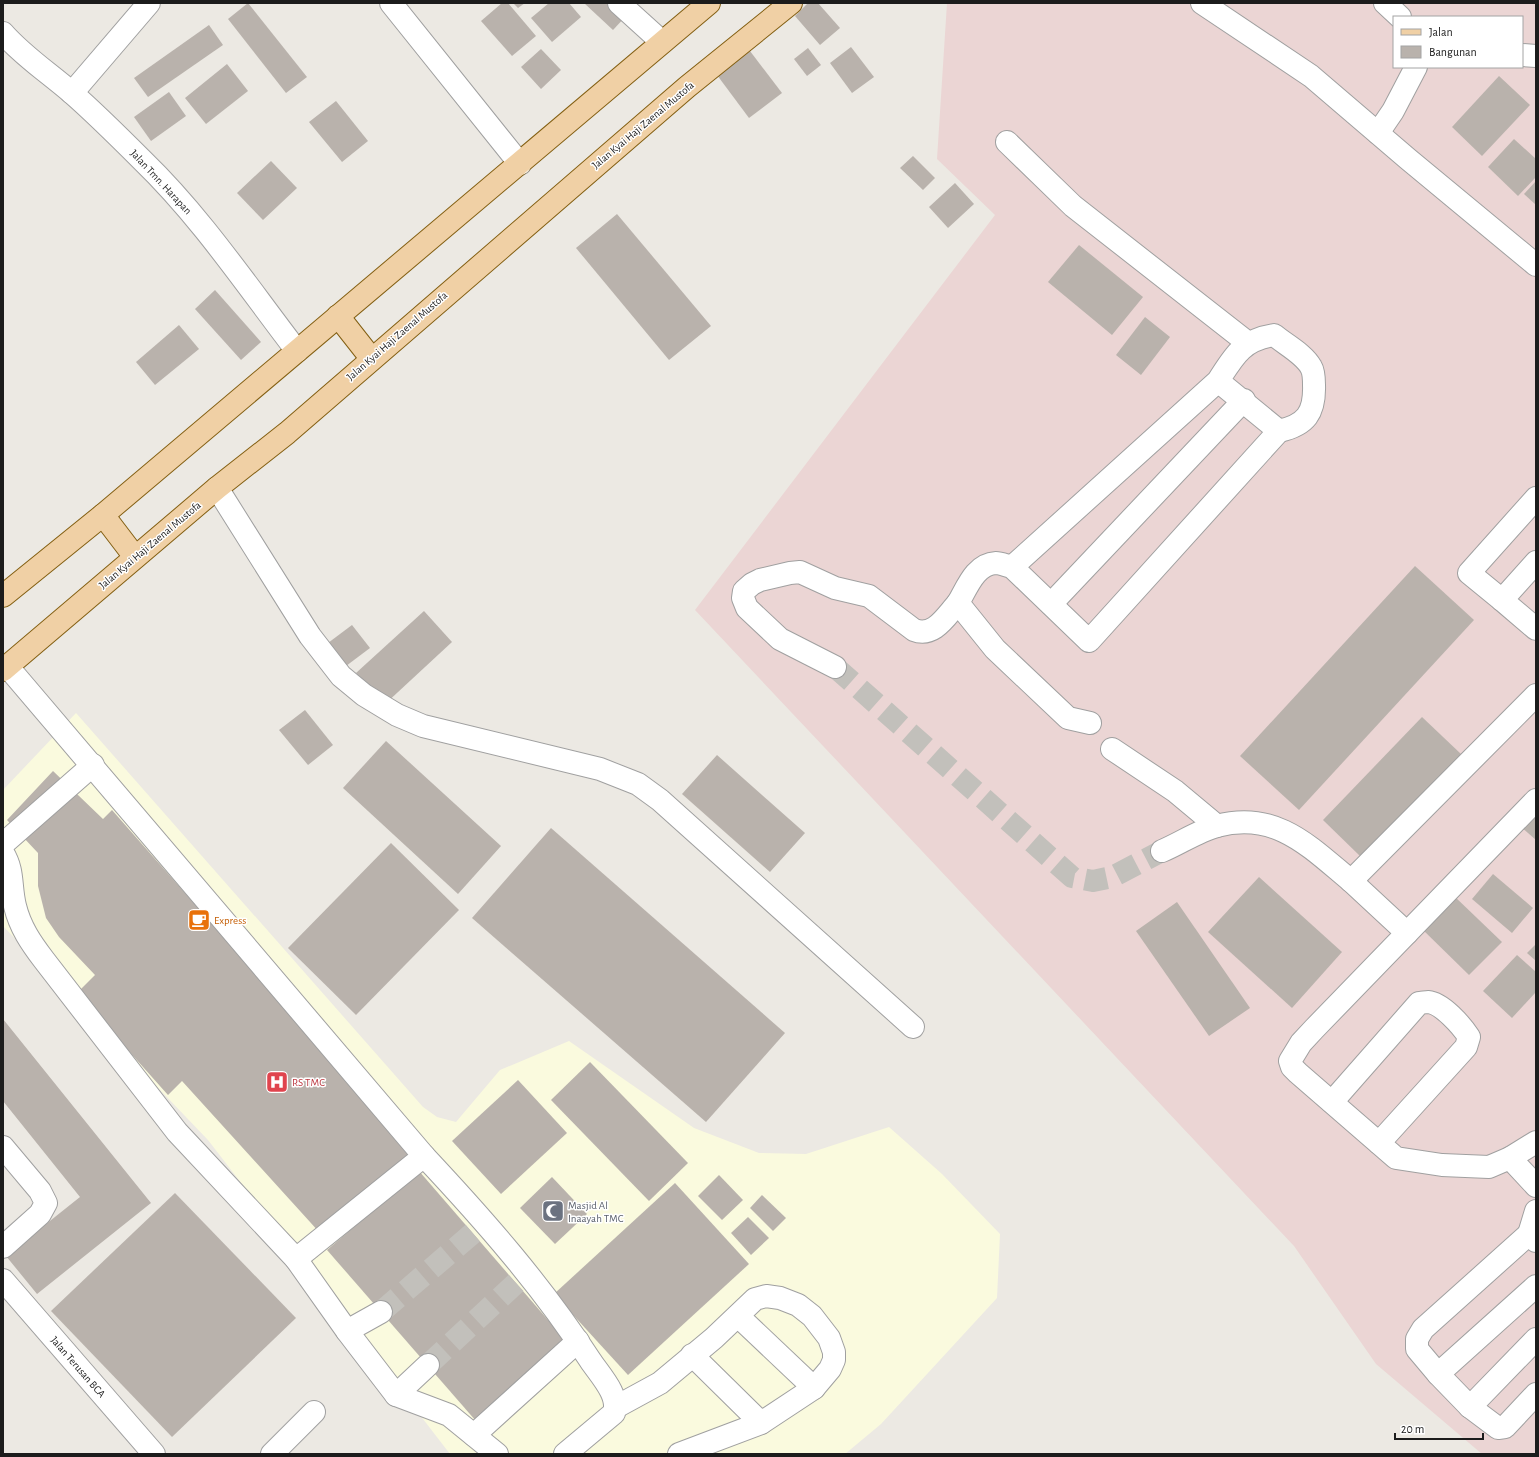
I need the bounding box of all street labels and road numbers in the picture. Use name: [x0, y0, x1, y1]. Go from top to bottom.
street label: Jalan Kyai Haji Zaenal Mustofa: [590, 79, 696, 171]
street label: Jalan Tmn. Harapan: [128, 148, 194, 216]
street label: Jalan Kyai Haji Zaenal Mustofa: [345, 289, 449, 383]
street label: Jalan Kyai Haji Zaenal Mustofa: [97, 499, 203, 591]
street label: Jalan Terusan BCA: [49, 1334, 108, 1400]

